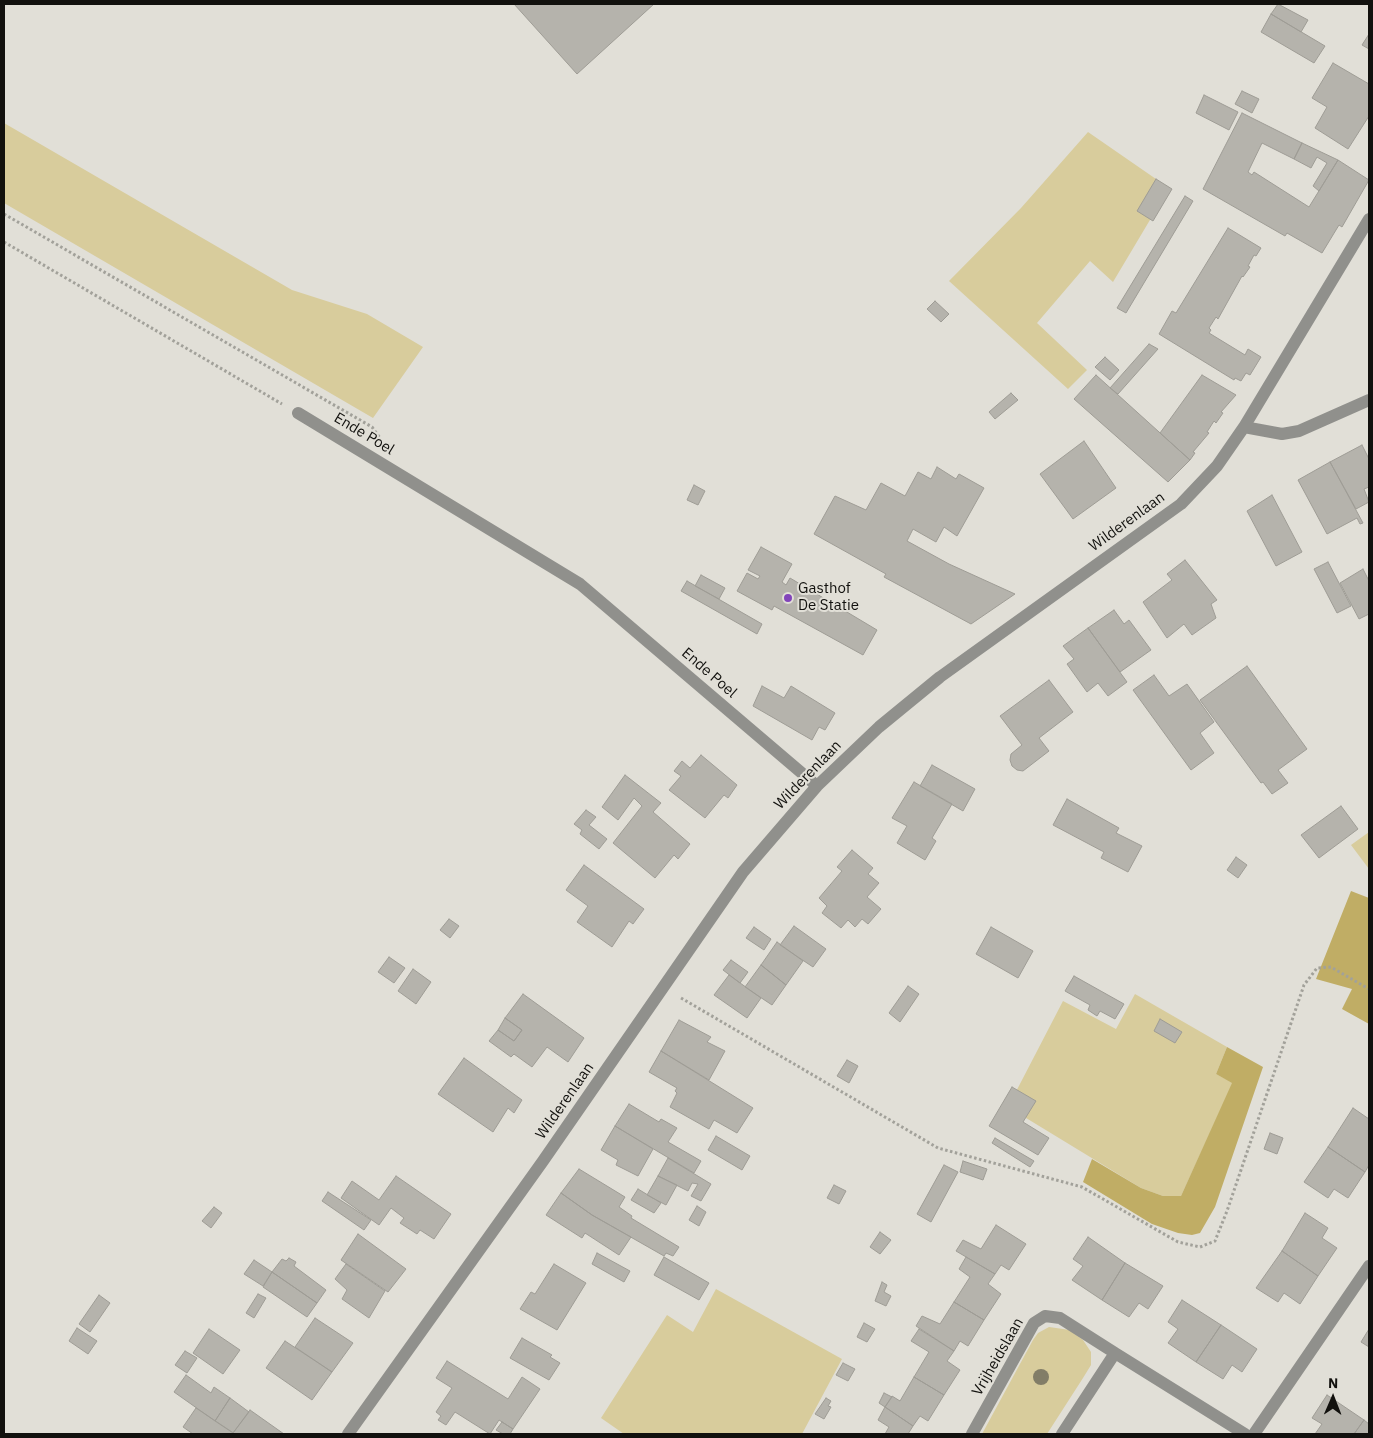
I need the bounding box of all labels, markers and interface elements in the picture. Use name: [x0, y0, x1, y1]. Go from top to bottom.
street label: Ende Poel: [331, 409, 397, 459]
street label: Wilderenlaan: [1086, 489, 1168, 555]
place label: Gasthof De Statie: [798, 580, 859, 615]
marker: Gasthof De Statie: [782, 592, 794, 604]
street label: Ende Poel: [678, 644, 740, 702]
street label: Wilderenlaan: [771, 737, 845, 813]
street label: Wilderenlaan: [532, 1059, 598, 1143]
street label: Vrijheidslaan: [968, 1315, 1028, 1399]
north arrow: [1308, 1373, 1358, 1423]
text: N: [1328, 1374, 1338, 1392]

